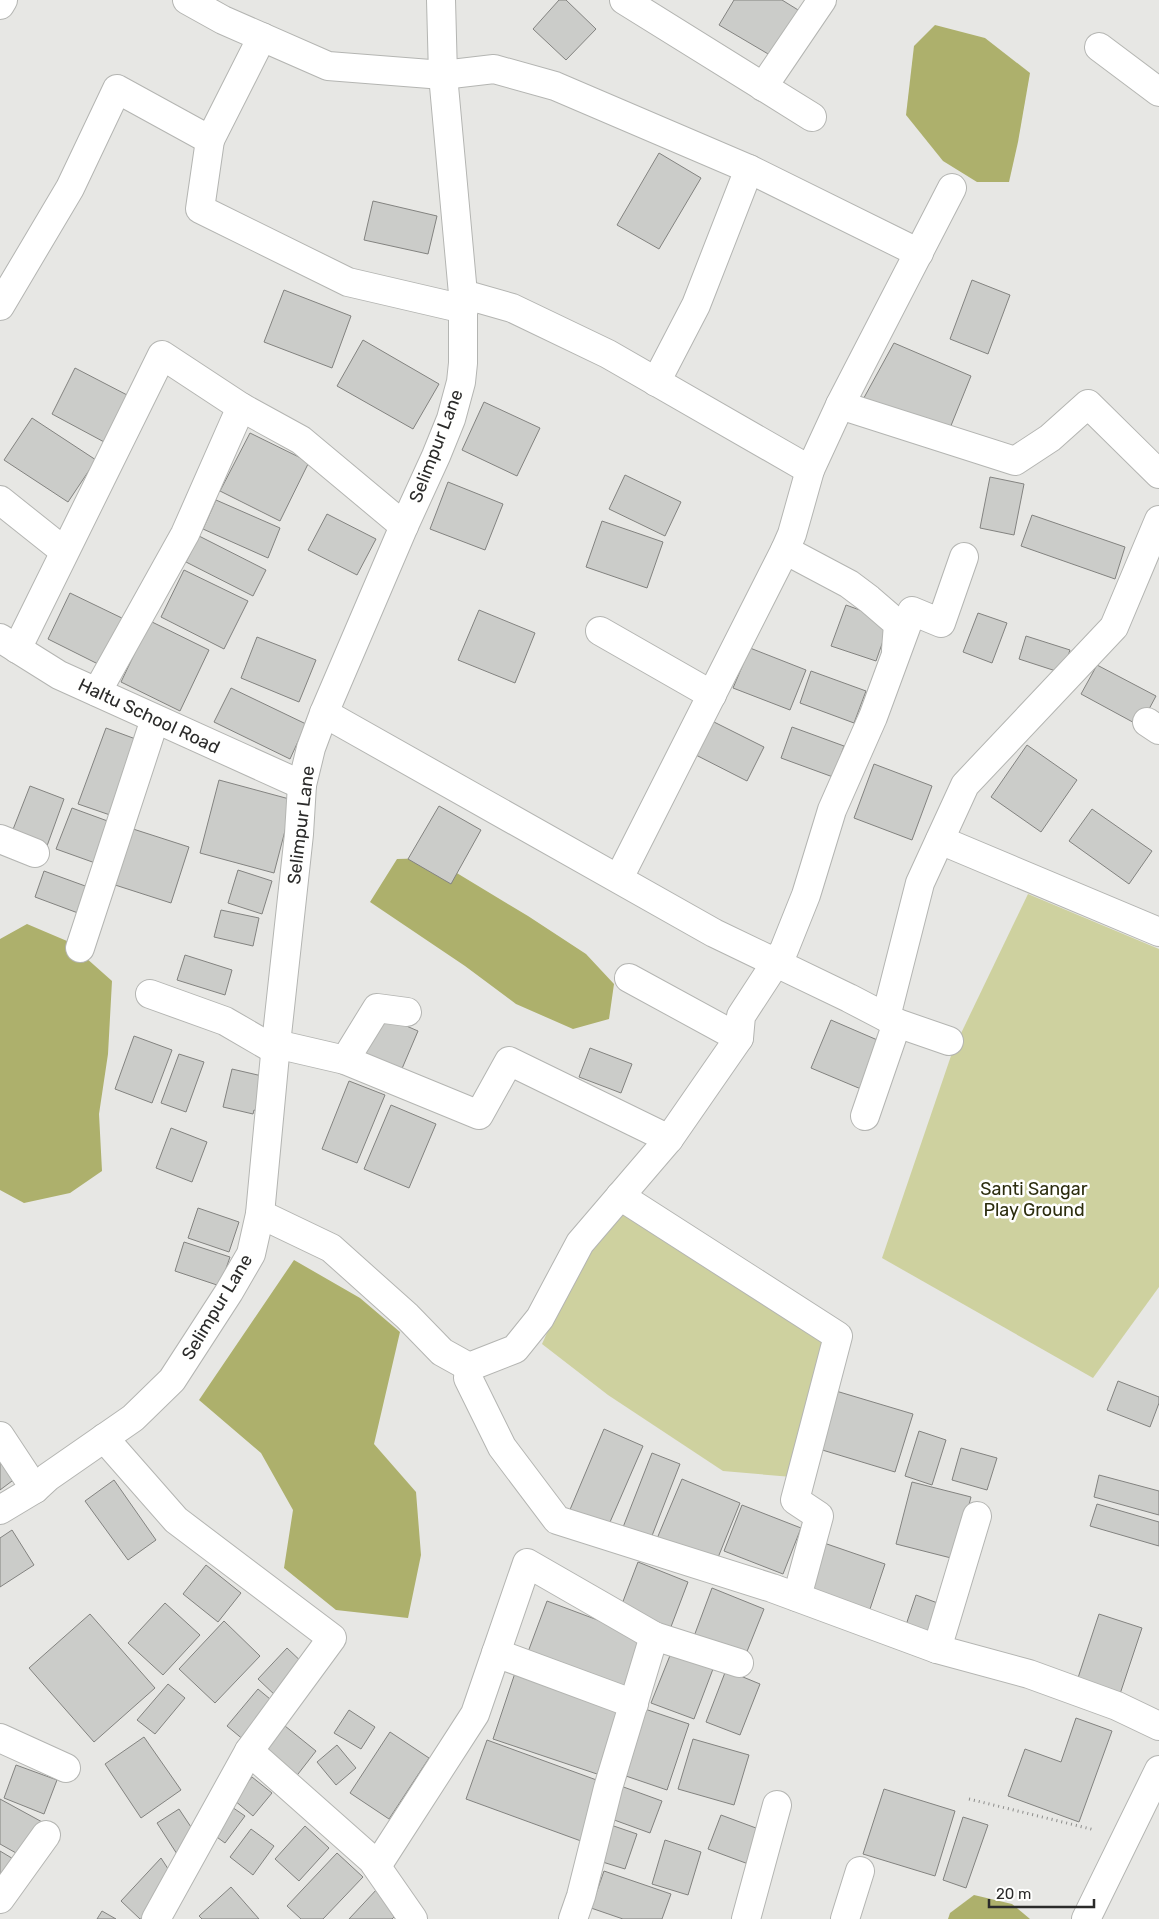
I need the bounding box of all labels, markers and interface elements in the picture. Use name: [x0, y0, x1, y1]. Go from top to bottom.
street label: Selimpur Lane: [404, 386, 468, 506]
street label: Haltu School Road: [75, 674, 223, 758]
street label: Selimpur Lane: [283, 764, 319, 886]
park label: Santi Sangar Play Ground: [980, 1178, 1088, 1221]
street label: Selimpur Lane: [177, 1250, 257, 1364]
scale bar: [989, 1876, 1094, 1908]
text: 20 m: [996, 1885, 1031, 1903]

